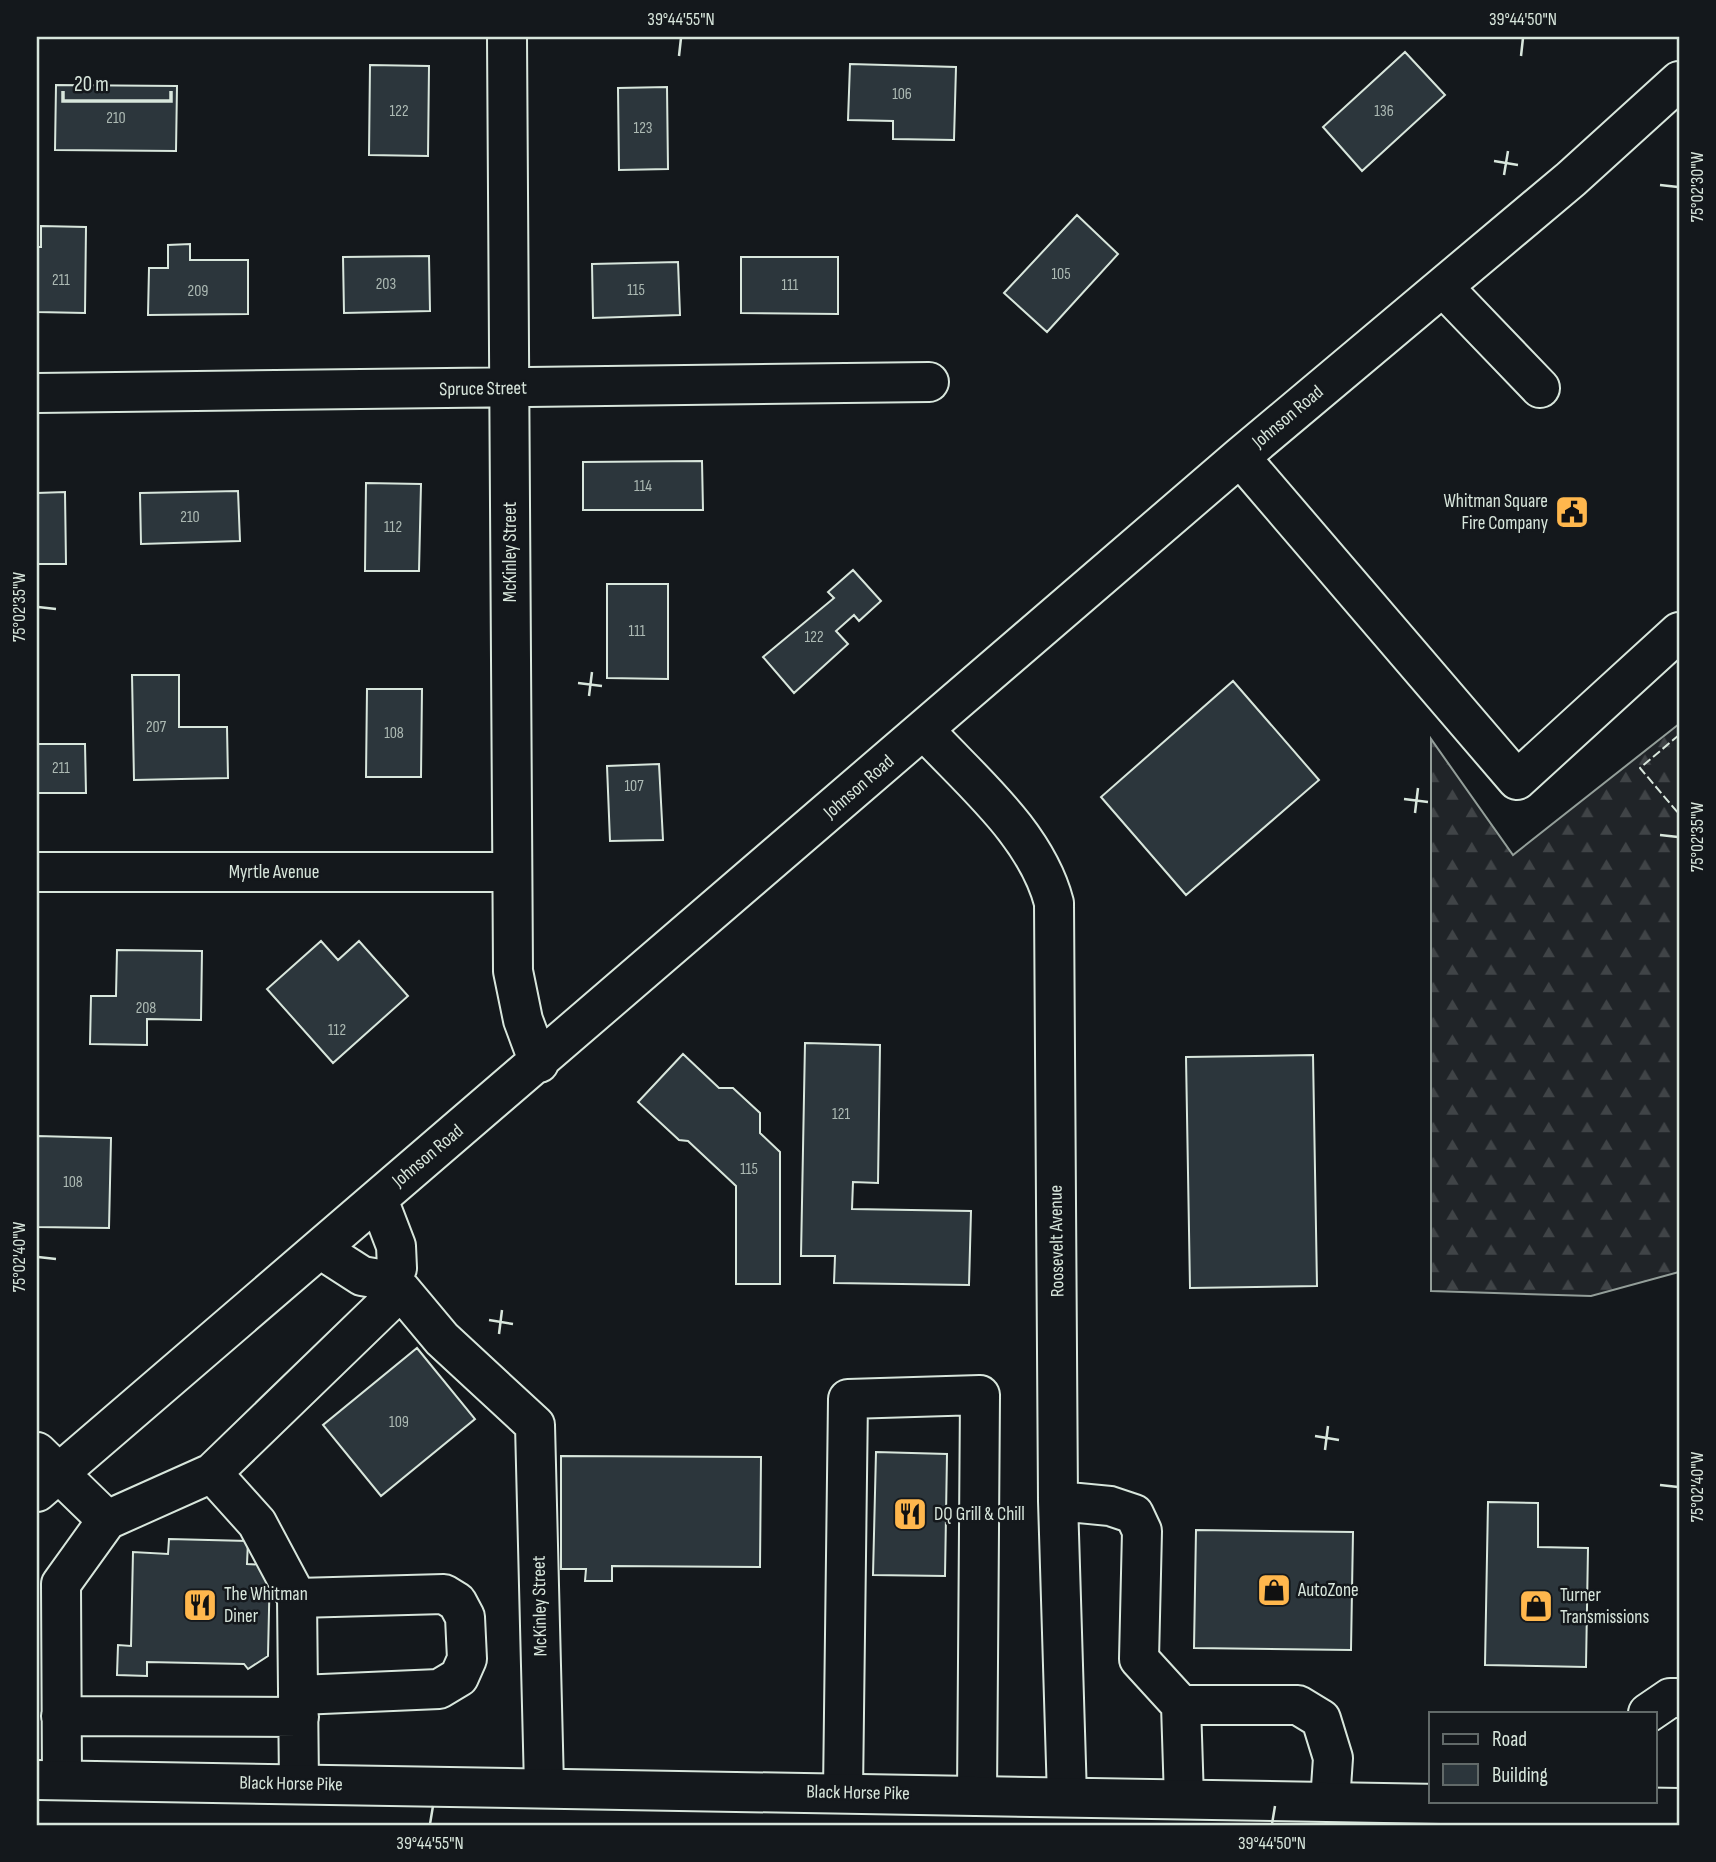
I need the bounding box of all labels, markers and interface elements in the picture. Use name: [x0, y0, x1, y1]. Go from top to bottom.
text: 39°44'55"N: [647, 9, 715, 30]
text: 39°44'50"N: [1489, 9, 1557, 30]
scale bar: [63, 60, 172, 104]
text: 20 m: [74, 72, 109, 97]
house number: 106: [892, 85, 912, 104]
house number: 122: [390, 102, 408, 121]
house number: 136: [1374, 102, 1394, 121]
house number: 210: [106, 109, 126, 128]
house number: 123: [633, 119, 653, 138]
text: 75°02'30"W: [1687, 151, 1708, 222]
house number: 105: [1051, 265, 1071, 284]
house number: 211: [52, 271, 70, 290]
house number: 203: [376, 275, 396, 294]
house number: 111: [782, 276, 799, 295]
house number: 115: [627, 281, 645, 300]
house number: 209: [188, 282, 208, 301]
street label: Spruce Street: [439, 377, 527, 401]
street label: Johnson Road: [1247, 381, 1328, 454]
house number: 114: [634, 477, 652, 496]
place label: Whitman Square Fire Company: [1443, 490, 1549, 535]
public building icon: Whitman Square Fire Company: [1553, 493, 1591, 531]
street label: McKinley Street: [499, 501, 522, 602]
house number: 210: [180, 508, 200, 527]
house number: 112: [384, 518, 402, 537]
text: 75°02'35"W: [9, 572, 30, 642]
house number: 111: [629, 622, 646, 641]
house number: 122: [805, 628, 823, 647]
house number: 207: [146, 718, 167, 737]
house number: 108: [384, 724, 404, 743]
street label: Johnson Road: [818, 750, 899, 824]
house number: 211: [52, 759, 70, 778]
house number: 107: [624, 777, 644, 796]
text: 75°02'35"W: [1687, 802, 1708, 872]
street label: Myrtle Avenue: [229, 861, 319, 884]
house number: 208: [136, 999, 156, 1018]
house number: 112: [328, 1021, 346, 1040]
house number: 121: [832, 1105, 850, 1124]
street label: Johnson Road: [387, 1120, 468, 1193]
house number: 115: [740, 1160, 758, 1179]
house number: 108: [63, 1173, 83, 1192]
street label: Roosevelt Avenue: [1045, 1185, 1069, 1297]
text: 75°02'40"W: [9, 1221, 30, 1292]
house number: 109: [389, 1413, 409, 1432]
text: 75°02'40"W: [1687, 1451, 1708, 1522]
restaurant icon: DQ Grill & Chill: [891, 1495, 929, 1533]
place label: DQ Grill & Chill: [934, 1503, 1025, 1526]
street label: McKinley Street: [528, 1555, 552, 1657]
shop icon: AutoZone: [1255, 1571, 1293, 1609]
place label: AutoZone: [1297, 1579, 1359, 1602]
place label: The Whitman Diner: [224, 1583, 308, 1628]
place label: Turner Transmissions: [1560, 1584, 1649, 1629]
restaurant icon: The Whitman Diner: [181, 1586, 219, 1624]
shop icon: Turner Transmissions: [1517, 1587, 1555, 1625]
legend: [1429, 1712, 1656, 1802]
text: Road: [1492, 1727, 1527, 1752]
text: Building: [1492, 1763, 1548, 1788]
street label: Black Horse Pike: [239, 1772, 343, 1796]
street label: Black Horse Pike: [806, 1781, 910, 1805]
text: 39°44'55"N: [396, 1833, 464, 1854]
text: 39°44'50"N: [1238, 1833, 1306, 1854]

